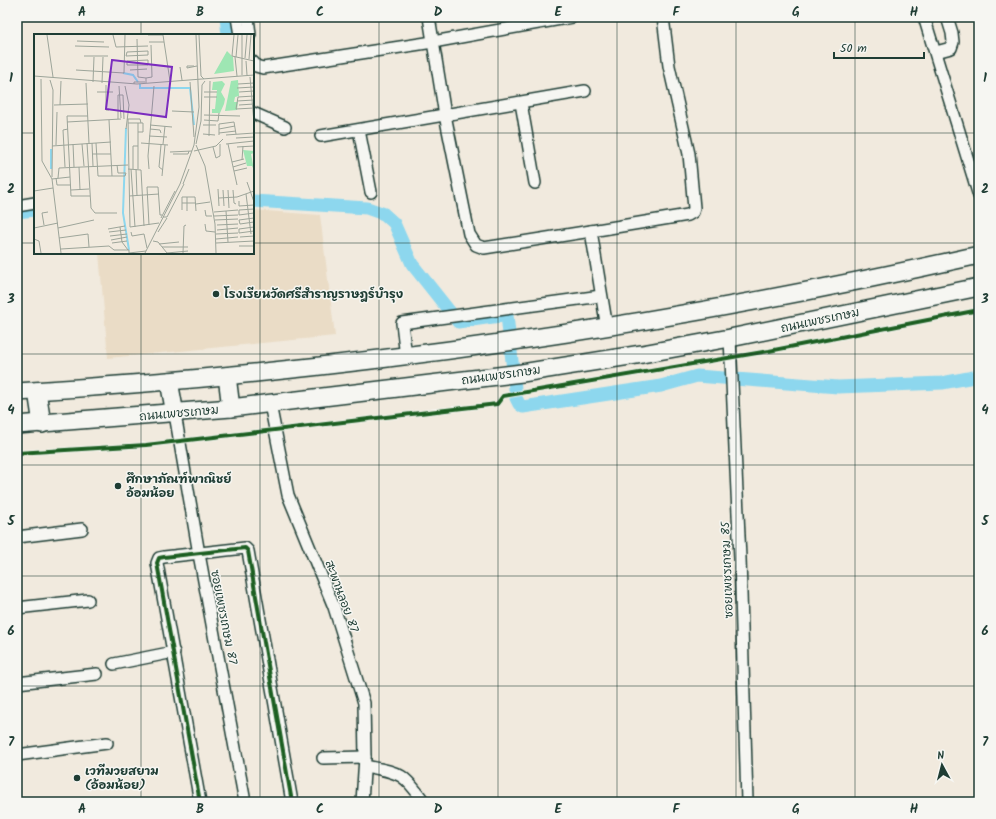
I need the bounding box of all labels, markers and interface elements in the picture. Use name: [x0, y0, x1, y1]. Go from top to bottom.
text: A: [78, 2, 86, 23]
text: B: [196, 2, 204, 23]
text: C: [316, 2, 324, 23]
text: D: [434, 2, 443, 23]
text: E: [554, 2, 562, 23]
text: F: [672, 2, 680, 23]
text: G: [792, 2, 800, 23]
text: H: [910, 2, 919, 23]
inset map: [34, 34, 254, 254]
scale bar: [834, 34, 924, 60]
text: 50 m: [840, 39, 867, 58]
text: 1: [9, 68, 13, 89]
text: 1: [983, 68, 987, 89]
text: 2: [7, 179, 15, 200]
text: 2: [981, 179, 989, 200]
place label: โรงเรียนวัดศรีสําราญราษฎร์บํารุง: [223, 285, 404, 304]
text: 3: [6, 289, 15, 310]
marker: โรงเรียนวัดศรีสําราญราษฎร์บํารุง: [211, 289, 221, 299]
text: 3: [980, 289, 989, 310]
street label: ถนนเพชรเกษม: [779, 303, 861, 338]
street label: ถนนเพชรเกษม: [460, 361, 542, 390]
text: 4: [7, 400, 15, 421]
text: 4: [981, 400, 989, 421]
street label: ถนนเพชรเกษม: [138, 401, 220, 426]
place label: ศึกษาภัณฑ์พาณิชย์ อ้อมน้อย: [126, 470, 231, 503]
marker: ศึกษาภัณฑ์พาณิชย์ อ้อมน้อย: [113, 481, 123, 491]
text: 5: [7, 511, 16, 532]
text: 5: [981, 511, 990, 532]
street label: ซอยเพชรเกษม 85: [716, 520, 739, 619]
street label: สะพานลอย 87: [320, 557, 364, 635]
street label: ซอยเพชรเกษม 87: [205, 568, 242, 666]
text: 6: [7, 621, 15, 642]
text: 6: [981, 621, 989, 642]
text: 7: [8, 732, 15, 753]
text: 7: [982, 732, 989, 753]
north arrow: [922, 745, 962, 785]
text: N: [936, 747, 945, 765]
place label: เวทีมวยสยาม (อ้อมน้อย): [85, 762, 159, 795]
marker: เวทีมวยสยาม (อ้อมน้อย): [72, 773, 82, 783]
text: A: [78, 799, 86, 819]
text: B: [196, 799, 204, 819]
text: C: [316, 799, 324, 819]
text: D: [434, 799, 443, 819]
text: E: [554, 799, 562, 819]
text: F: [672, 799, 680, 819]
text: G: [792, 799, 800, 819]
text: H: [910, 799, 919, 819]

